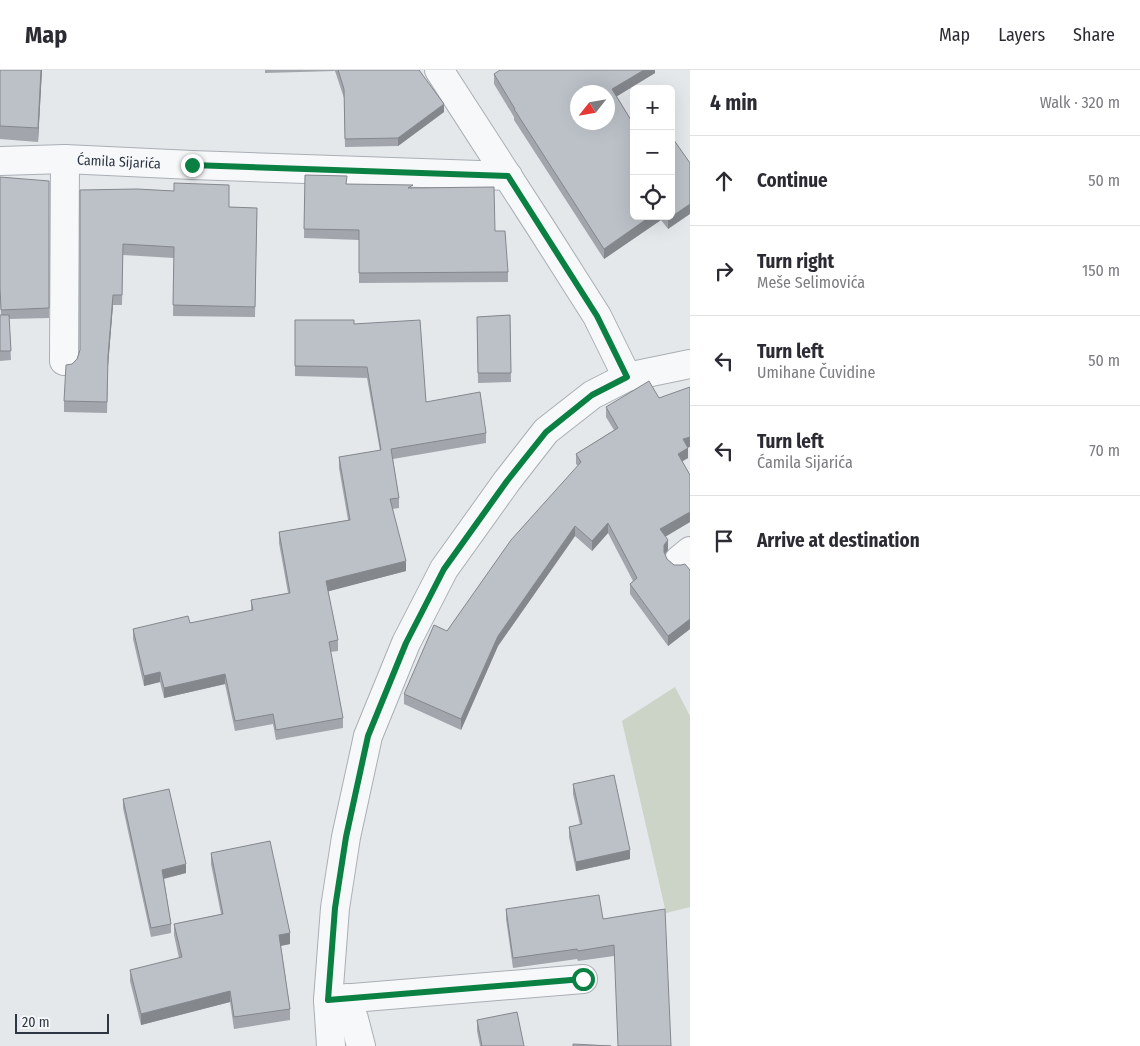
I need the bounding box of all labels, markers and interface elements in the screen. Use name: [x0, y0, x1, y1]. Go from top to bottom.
text: Map: [25, 21, 67, 49]
text: Map: [939, 24, 970, 46]
text: Layers: [998, 24, 1045, 46]
text: Share: [1073, 24, 1115, 46]
north arrow: [570, 85, 615, 130]
map controls: [630, 85, 675, 220]
button: +: [630, 85, 675, 130]
text: 4 min: [710, 90, 758, 116]
text: Walk · 320 m: [1040, 93, 1120, 112]
button: −: [630, 130, 675, 175]
street label: Ćamila Sijarića: [77, 150, 161, 172]
route end: [181, 154, 204, 177]
icon: ahead: [710, 167, 738, 195]
text: Continue: [757, 169, 828, 192]
text: 50 m: [1088, 171, 1120, 190]
button: locate: [630, 175, 675, 220]
text: Turn right: [757, 250, 834, 273]
icon: right: [710, 257, 738, 285]
text: 150 m: [1082, 261, 1120, 280]
text: Meše Selimovića: [757, 273, 865, 292]
text: Turn left: [757, 340, 824, 363]
icon: left: [710, 347, 738, 375]
text: 50 m: [1088, 351, 1120, 370]
text: Umihane Čuvidine: [757, 363, 875, 382]
text: Turn left: [757, 430, 824, 453]
icon: left: [710, 437, 738, 465]
text: 70 m: [1089, 441, 1120, 460]
text: Ćamila Sijarića: [757, 453, 853, 472]
icon: arrive: [710, 527, 738, 555]
text: Arrive at destination: [757, 529, 920, 552]
route start: [572, 968, 595, 991]
scale bar: [15, 1011, 109, 1034]
text: 20 m: [22, 1014, 50, 1031]

